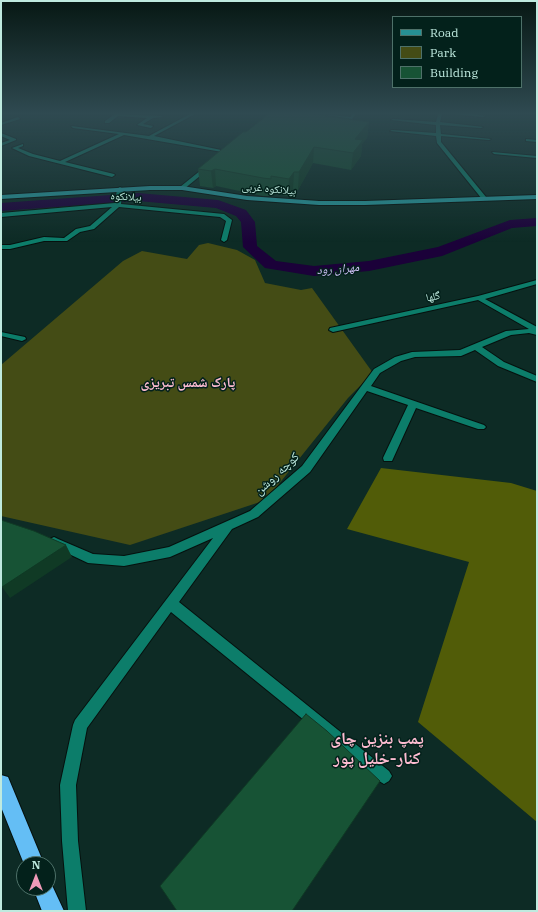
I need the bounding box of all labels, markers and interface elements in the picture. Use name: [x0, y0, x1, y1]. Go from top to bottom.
legend: [392, 16, 522, 88]
text: Road: [430, 25, 459, 40]
text: Park: [430, 45, 456, 60]
text: Building: [430, 65, 478, 80]
street label: بیلانکوه غربی: [241, 180, 297, 198]
street label: بیلانکوه: [110, 190, 142, 204]
water label: مهران رود: [316, 260, 360, 278]
street label: گلها: [425, 289, 441, 305]
district label: پارک شمس تبریزی: [141, 375, 235, 391]
street label: کوچه روشن: [251, 449, 303, 499]
district label: پمپ بنزین چای کنار-خلیل پور: [330, 729, 424, 769]
north arrow: [16, 856, 56, 896]
text: N: [32, 858, 40, 872]

